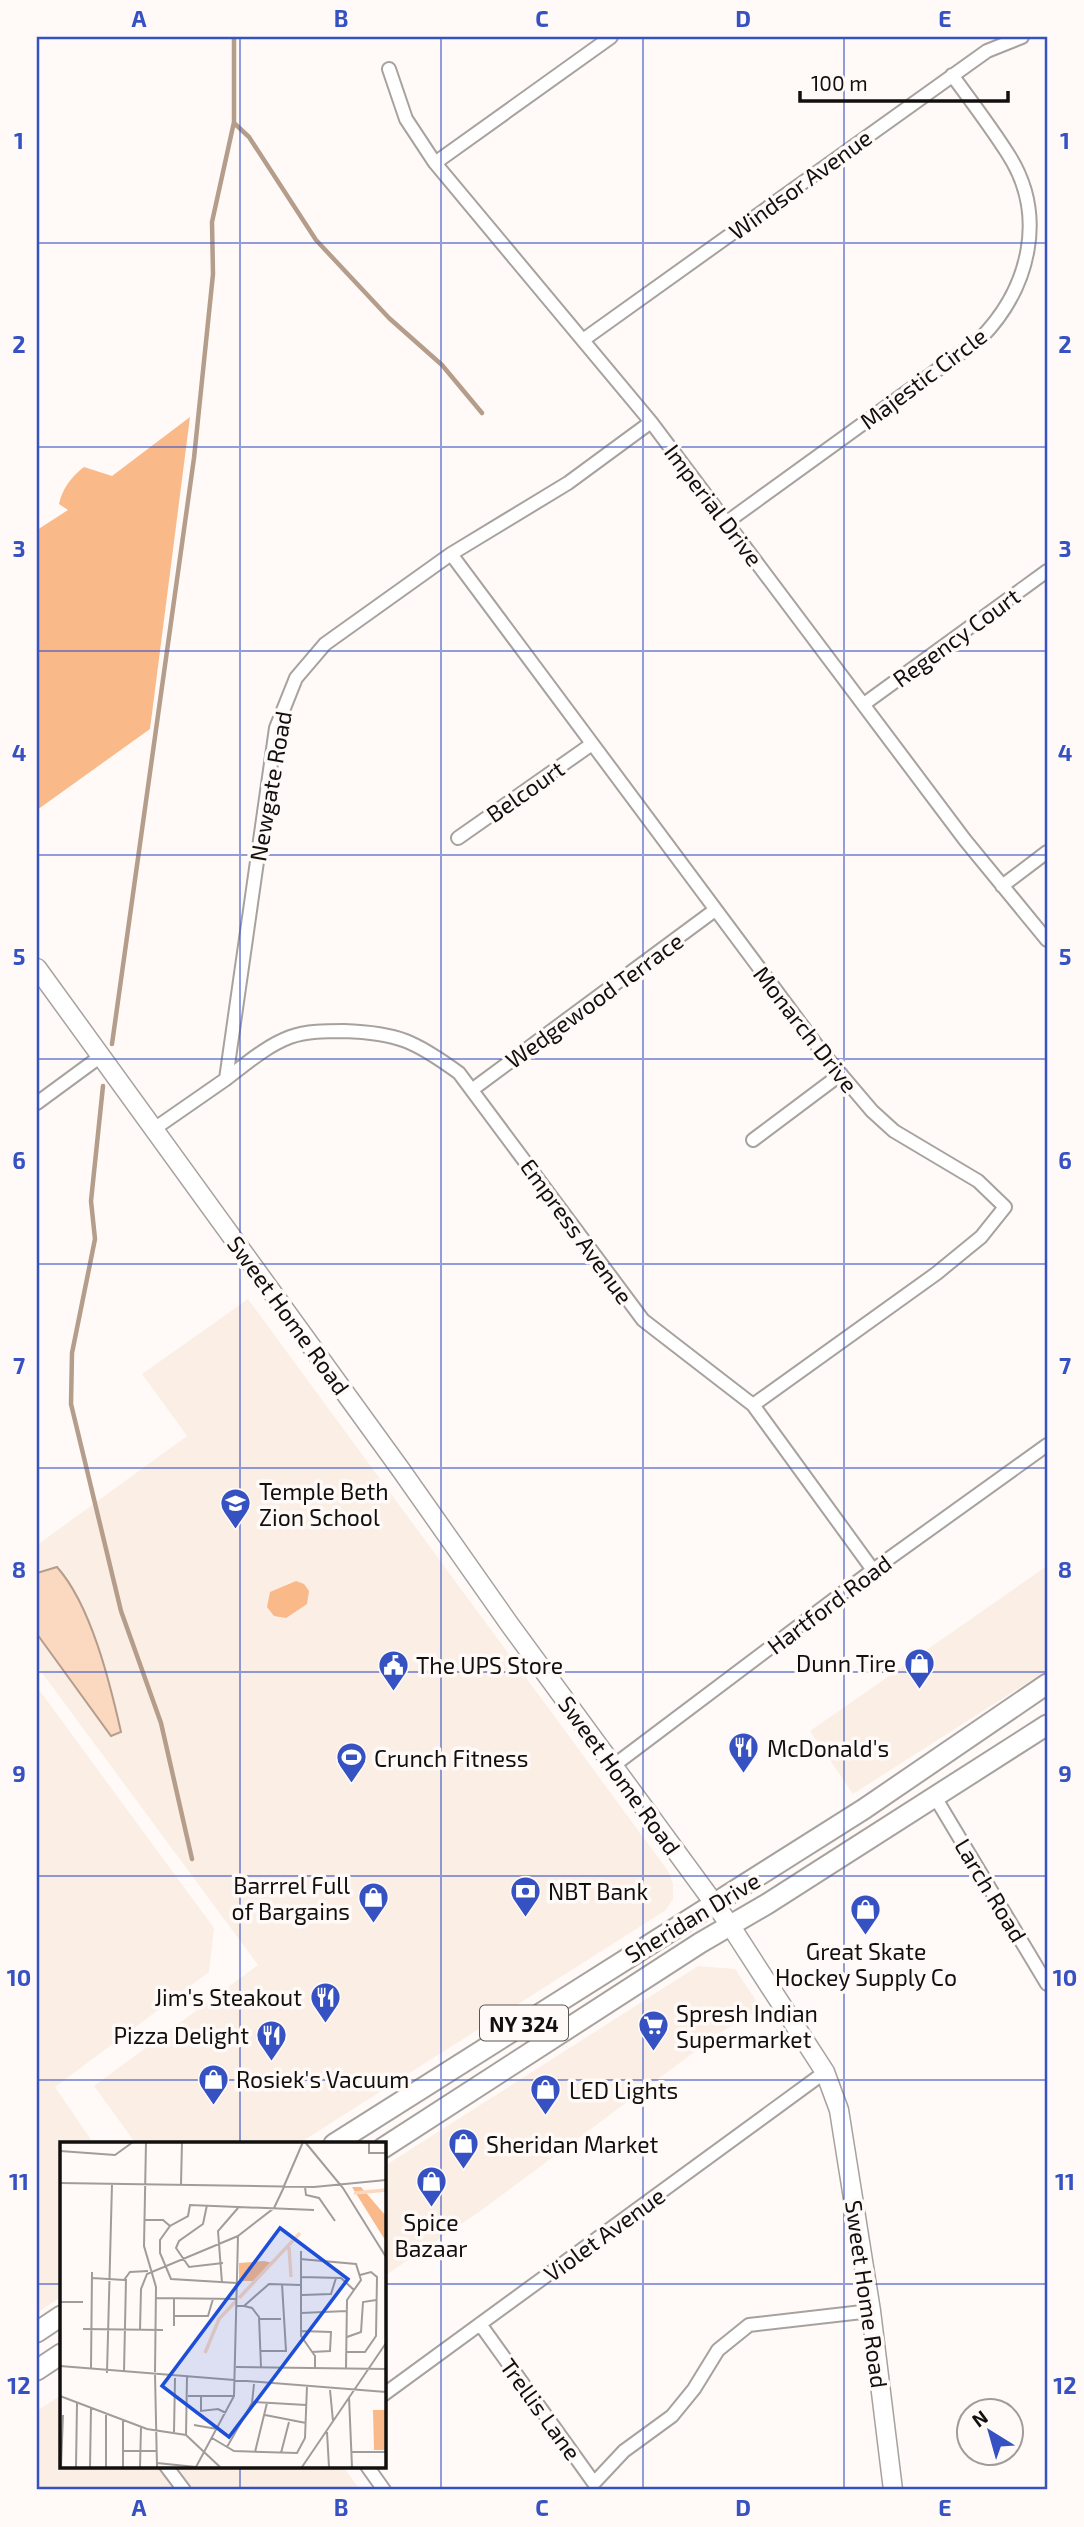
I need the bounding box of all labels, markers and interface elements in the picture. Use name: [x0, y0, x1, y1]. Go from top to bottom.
text: A: [131, 4, 147, 32]
text: B: [334, 4, 348, 32]
text: C: [535, 4, 549, 32]
text: D: [735, 4, 751, 32]
text: E: [938, 4, 952, 32]
scale bar: [800, 60, 1009, 104]
text: 100 m: [811, 70, 868, 95]
street label: Windsor Avenue: [723, 123, 877, 245]
text: 1: [14, 126, 24, 154]
text: 1: [1060, 126, 1070, 154]
street label: Majestic Circle: [854, 321, 992, 435]
text: 2: [12, 330, 26, 358]
text: 2: [1058, 330, 1072, 358]
street label: Imperial Drive: [659, 439, 769, 571]
text: 3: [12, 534, 26, 562]
text: 3: [1058, 534, 1072, 562]
street label: Regency Court: [887, 581, 1025, 692]
street label: Newgate Road: [243, 709, 297, 863]
text: 4: [12, 738, 26, 766]
text: 4: [1058, 738, 1072, 766]
street label: Belcourt: [481, 754, 570, 828]
street label: Wedgewood Terrace: [500, 926, 688, 1074]
text: 5: [13, 942, 25, 970]
text: 5: [1059, 942, 1071, 970]
street label: Monarch Drive: [748, 960, 864, 1098]
text: 6: [12, 1146, 26, 1174]
text: 6: [1058, 1146, 1072, 1174]
street label: Empress Avenue: [515, 1153, 639, 1309]
street label: Sweet Home Road: [222, 1230, 356, 1400]
text: 7: [13, 1351, 25, 1379]
text: 7: [1059, 1351, 1071, 1379]
place label: Temple Beth Zion School: [259, 1477, 389, 1531]
school or university icon: Temple Beth Zion School: [219, 1487, 253, 1531]
street label: Hartford Road: [762, 1548, 896, 1660]
text: 8: [12, 1555, 26, 1583]
text: 8: [1058, 1555, 1072, 1583]
shop icon: Dunn Tire: [902, 1646, 936, 1690]
public building icon: The UPS Store: [376, 1648, 410, 1692]
place label: Dunn Tire: [796, 1649, 896, 1677]
place label: The UPS Store: [416, 1651, 563, 1679]
street label: Sweet Home Road: [553, 1690, 687, 1860]
restaurant icon: McDonald's: [727, 1731, 761, 1775]
place label: McDonald's: [767, 1734, 889, 1762]
sports icon: Crunch Fitness: [334, 1741, 368, 1785]
place label: Crunch Fitness: [374, 1744, 529, 1772]
text: 9: [12, 1759, 26, 1787]
text: 9: [1058, 1759, 1072, 1787]
street label: Larch Road: [949, 1833, 1033, 1947]
street label: Sheridan Drive: [619, 1866, 765, 1968]
place label: Barrrel Full of Bargains: [231, 1871, 350, 1925]
bank icon: NBT Bank: [508, 1874, 542, 1918]
place label: NBT Bank: [548, 1877, 648, 1905]
shop icon: Barrrel Full of Bargains: [356, 1881, 390, 1925]
shop icon: Great Skate Hockey Supply Co: [849, 1893, 883, 1937]
place label: Great Skate Hockey Supply Co: [775, 1937, 957, 1991]
text: 10: [7, 1963, 31, 1991]
text: 10: [1053, 1963, 1077, 1991]
restaurant icon: Jim's Steakout: [308, 1980, 342, 2024]
place label: Jim's Steakout: [154, 1983, 302, 2011]
place label: Spresh Indian Supermarket: [676, 1999, 818, 2053]
road number: NY 324: [480, 2006, 568, 2040]
supermarket icon: Spresh Indian Supermarket: [636, 2009, 670, 2053]
restaurant icon: Pizza Delight: [255, 2018, 289, 2062]
place label: Pizza Delight: [113, 2021, 249, 2049]
shop icon: Rosiek's Vacuum: [196, 2062, 230, 2106]
place label: Rosiek's Vacuum: [236, 2065, 409, 2093]
shop icon: LED Lights: [529, 2073, 563, 2117]
place label: LED Lights: [569, 2076, 678, 2104]
shop icon: Sheridan Market: [446, 2127, 480, 2171]
place label: Sheridan Market: [486, 2130, 659, 2158]
inset map: [60, 2142, 385, 2468]
shop icon: Spice Bazaar: [414, 2164, 448, 2208]
text: 11: [9, 2167, 29, 2195]
text: 11: [1055, 2167, 1075, 2195]
street label: Violet Avenue: [538, 2181, 670, 2287]
street label: Sweet Home Road: [840, 2198, 894, 2390]
place label: Spice Bazaar: [394, 2208, 468, 2262]
street label: Trellis Lane: [495, 2353, 587, 2465]
text: 12: [7, 2371, 31, 2399]
text: 12: [1053, 2371, 1077, 2399]
north arrow: [954, 2398, 1024, 2468]
text: N: [967, 2405, 992, 2431]
text: A: [131, 2493, 147, 2521]
text: B: [334, 2493, 348, 2521]
text: C: [535, 2493, 549, 2521]
text: D: [735, 2493, 751, 2521]
text: E: [938, 2493, 952, 2521]

